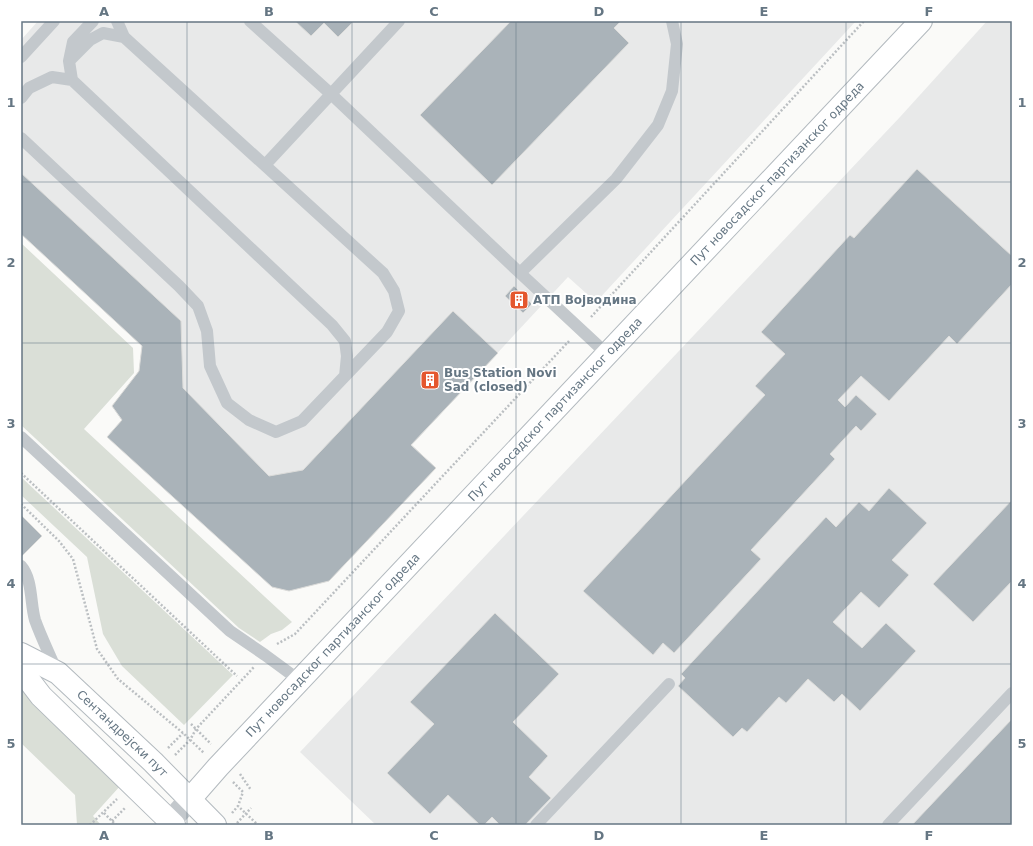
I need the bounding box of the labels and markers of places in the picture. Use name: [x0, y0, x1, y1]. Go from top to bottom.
building icon: АТП Војводина: [508, 289, 530, 311]
place label: АТП Војводина: [533, 293, 637, 307]
place label: Bus Station Novi Sad (closed): [444, 366, 557, 394]
building icon: Bus Station Novi Sad (closed): [419, 369, 441, 391]

